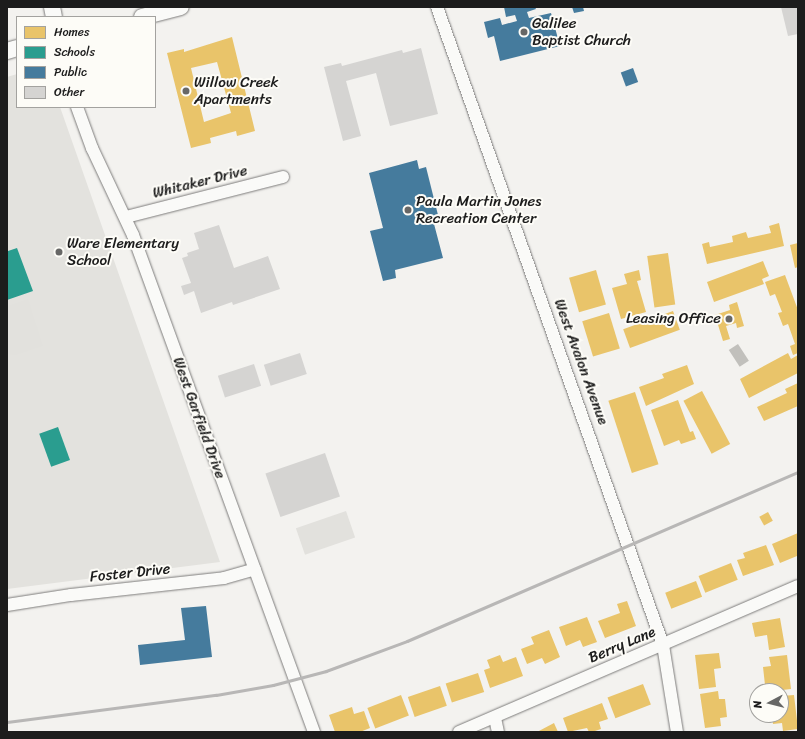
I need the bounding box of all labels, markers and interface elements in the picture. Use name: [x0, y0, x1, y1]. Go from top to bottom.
place label: Galilee Baptist Church: [532, 14, 631, 49]
legend: [16, 16, 156, 108]
text: Homes: [54, 21, 90, 43]
marker: Galilee Baptist Church: [519, 27, 529, 37]
text: Schools: [54, 41, 95, 63]
text: Public: [54, 61, 87, 83]
place label: Willow Creek Apartments: [194, 73, 279, 108]
text: Other: [54, 81, 84, 103]
marker: Willow Creek Apartments: [181, 86, 191, 96]
street label: Whitaker Drive: [151, 162, 249, 202]
place label: Paula Martin Jones Recreation Center: [416, 192, 542, 227]
marker: Paula Martin Jones Recreation Center: [403, 205, 413, 215]
place label: Ware Elementary School: [67, 234, 179, 269]
marker: Ware Elementary School: [54, 247, 64, 257]
street label: West Avalon Avenue: [550, 297, 612, 427]
place label: Leasing Office: [626, 310, 721, 328]
marker: Leasing Office: [724, 314, 734, 324]
street label: West Garfield Drive: [169, 355, 229, 481]
street label: Foster Drive: [89, 560, 171, 586]
street label: Berry Lane: [586, 623, 658, 667]
north arrow: [749, 683, 789, 723]
text: N: [748, 699, 767, 709]

